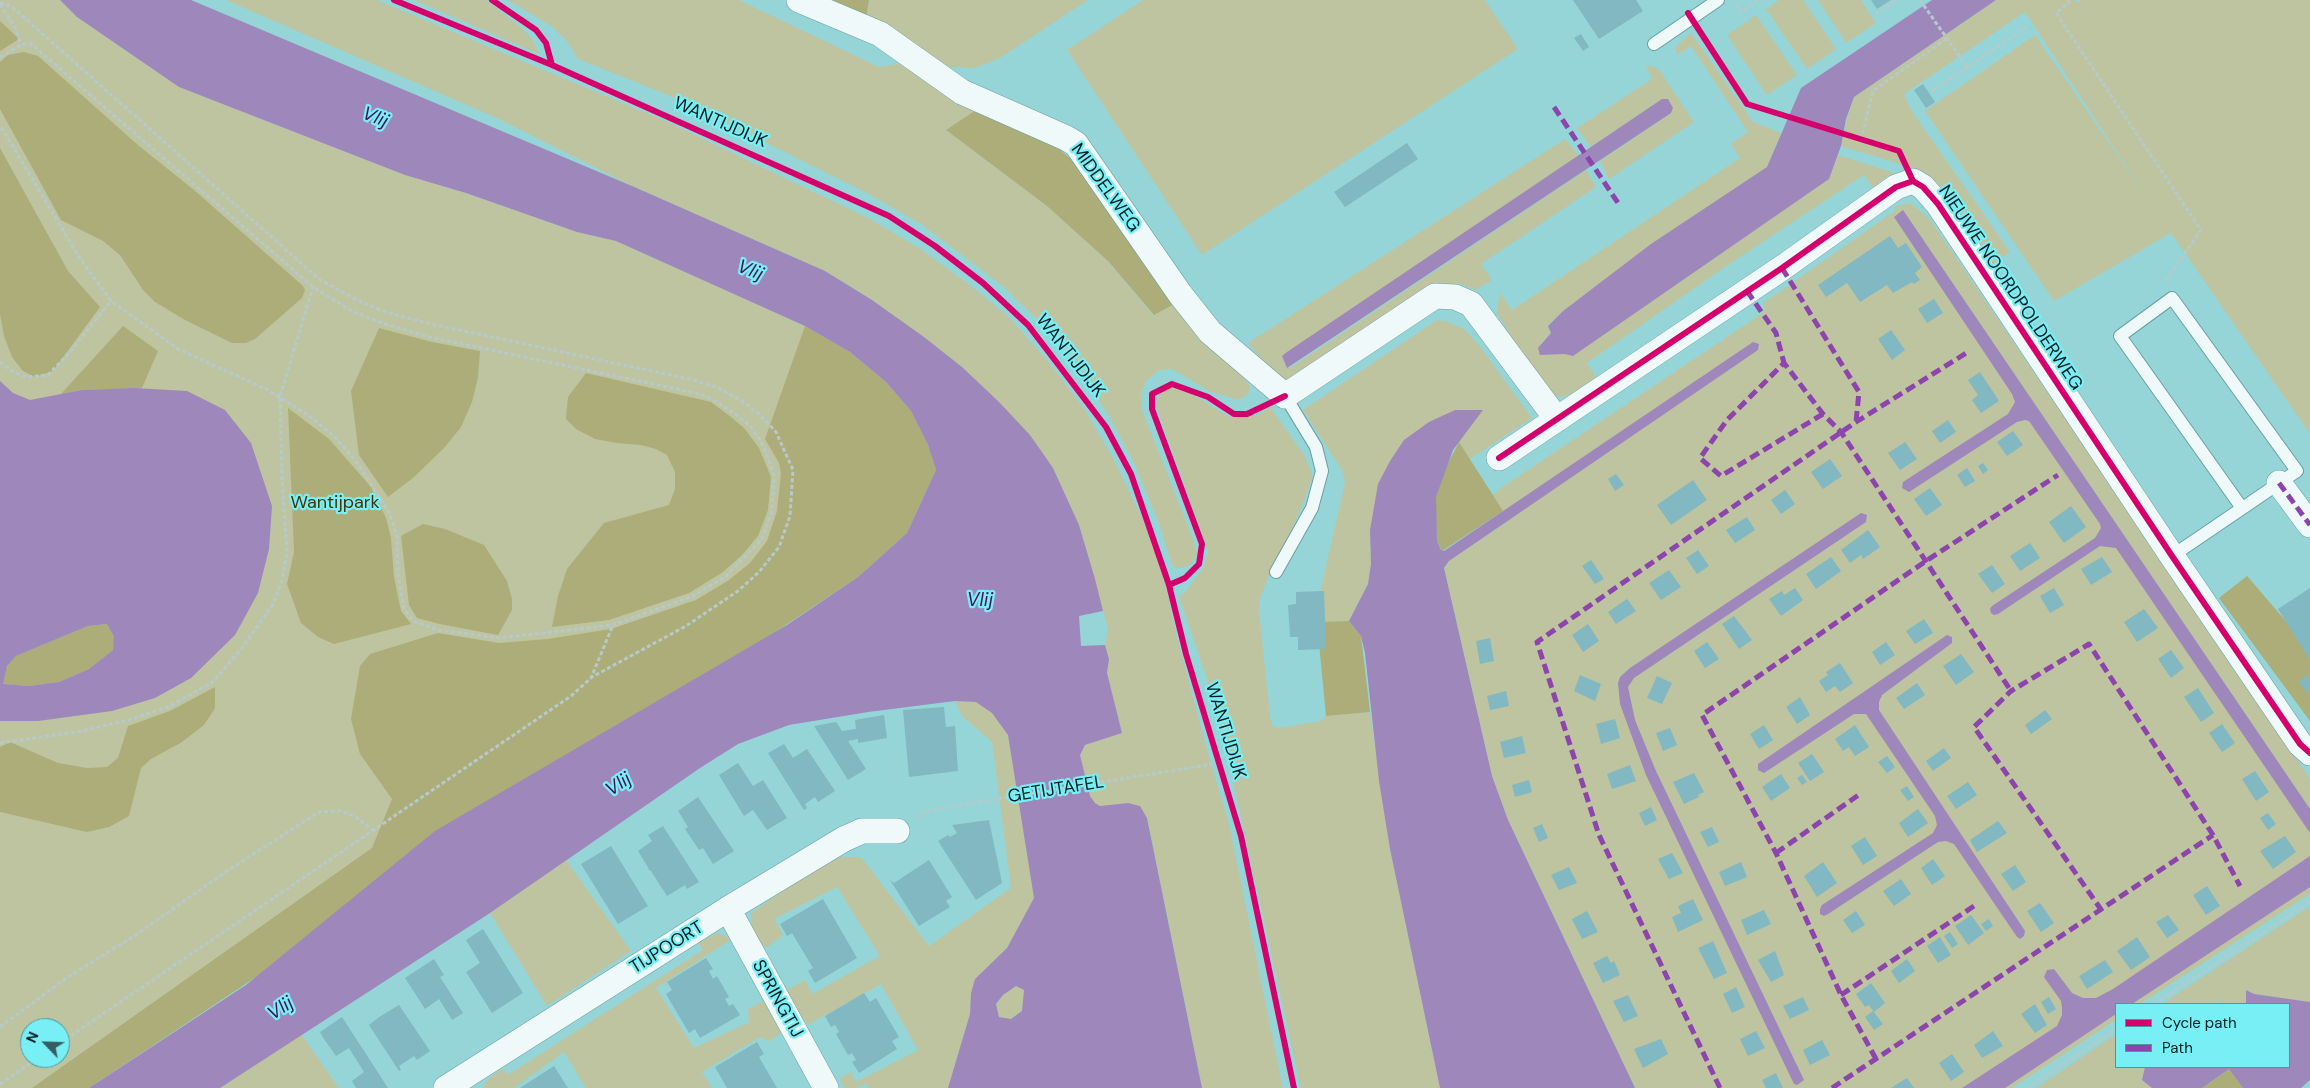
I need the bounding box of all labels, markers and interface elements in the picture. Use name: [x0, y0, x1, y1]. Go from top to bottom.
street label: WANTIJDIJK: [670, 93, 770, 153]
water label: Vlij: [359, 102, 391, 134]
street label: MIDDELWEG: [1066, 140, 1144, 236]
street label: NIEUWE NOORDPOLDERWEG: [1933, 181, 2087, 395]
water label: Vlij: [734, 255, 766, 287]
street label: WANTIJDIJK: [1031, 310, 1109, 402]
park label: Wantijpark: [290, 492, 380, 514]
water label: Vlij: [967, 590, 993, 612]
street label: WANTIJDIJK: [1200, 680, 1250, 782]
water label: Vlij: [602, 768, 636, 802]
street label: GETIJTAFEL: [1006, 772, 1106, 808]
street label: TIJPOORT: [626, 917, 708, 979]
street label: SPRINGTIJ: [747, 957, 807, 1041]
water label: Vlij: [264, 992, 298, 1026]
legend: [2115, 1003, 2290, 1068]
text: Cycle path: [2162, 1013, 2237, 1033]
north arrow: [20, 1018, 70, 1068]
text: N: [22, 1029, 43, 1046]
text: Path: [2162, 1038, 2193, 1058]

